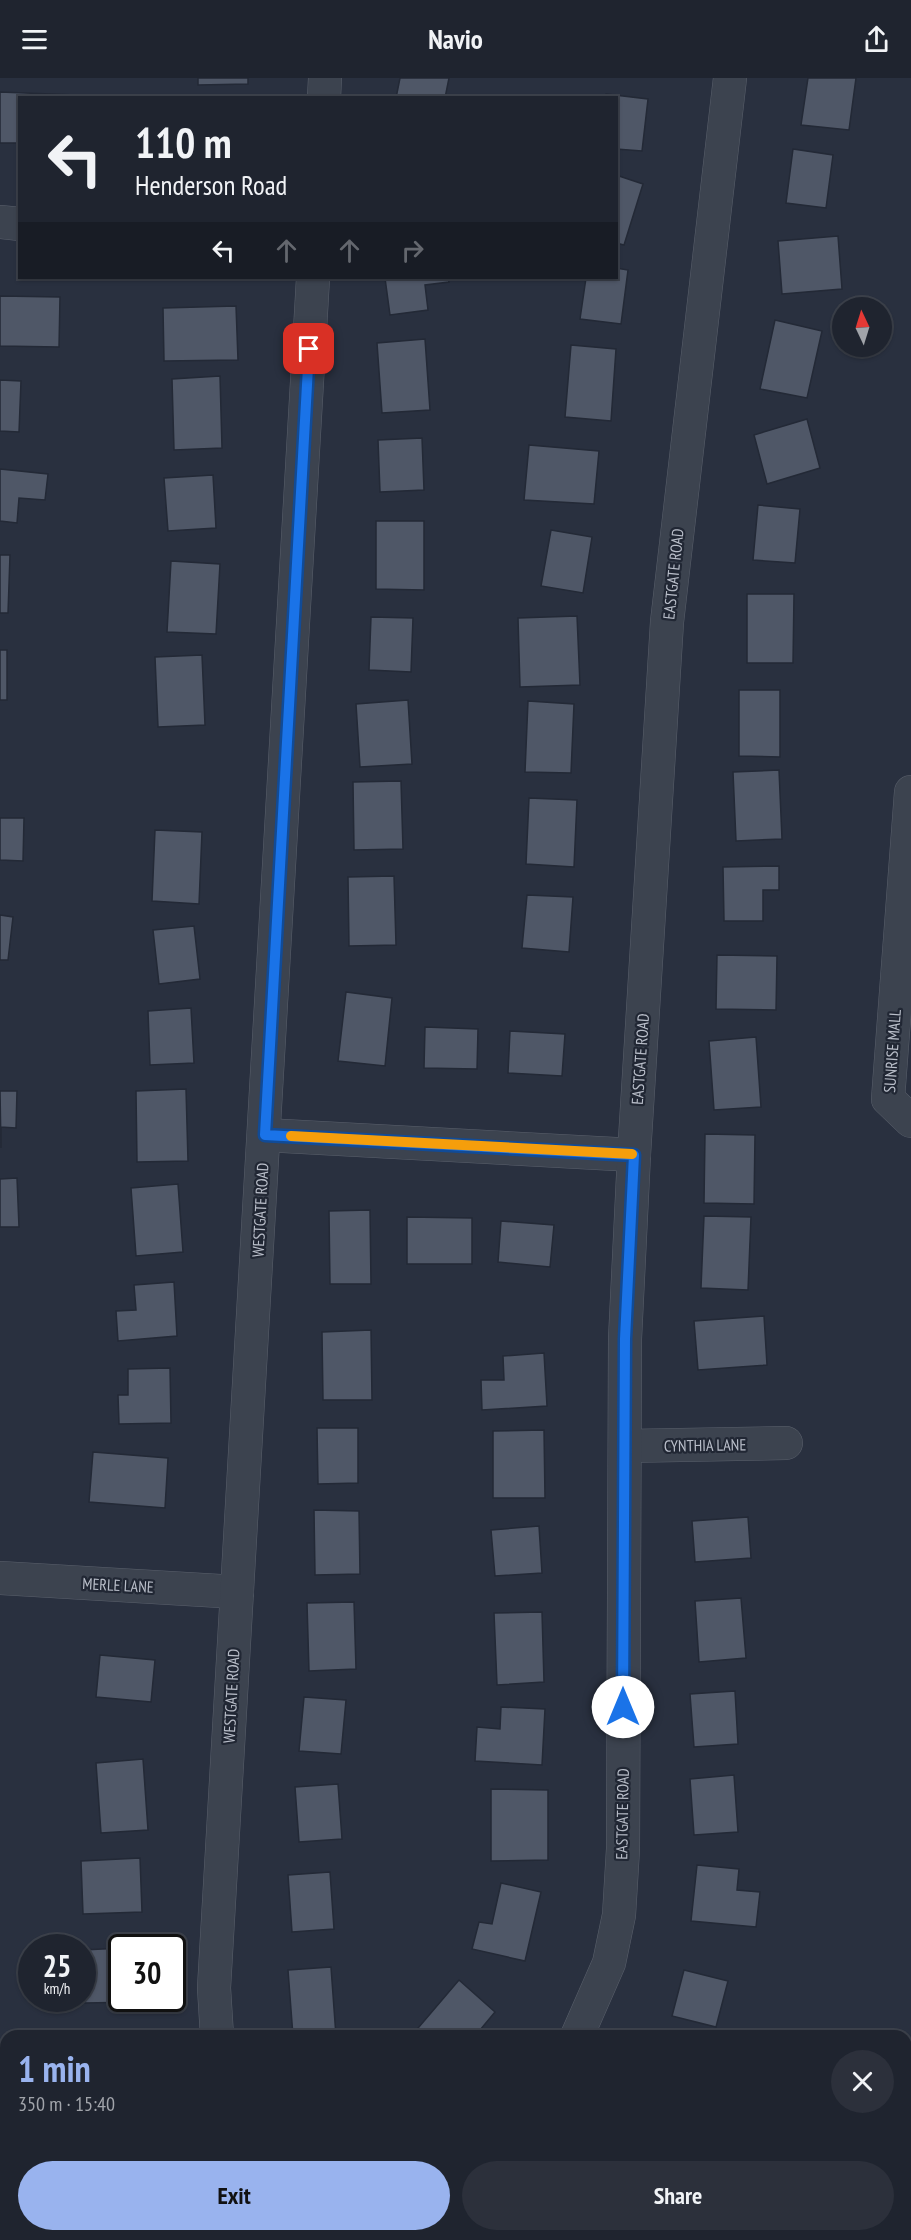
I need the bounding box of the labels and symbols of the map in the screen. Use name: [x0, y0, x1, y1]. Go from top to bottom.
north arrow: [832, 297, 892, 357]
pin: [283, 323, 334, 374]
street label: EASTGATE ROAD: [658, 527, 688, 621]
street label: SUNRISE MALL: [879, 1008, 905, 1093]
street label: EASTGATE ROAD: [627, 1013, 653, 1105]
street label: WESTGATE ROAD: [248, 1162, 272, 1258]
street label: CYNTHIA LANE: [664, 1434, 746, 1456]
street label: MERLE LANE: [82, 1573, 154, 1597]
street label: WESTGATE ROAD: [219, 1648, 243, 1744]
position arrow: [591, 1675, 655, 1739]
street label: EASTGATE ROAD: [611, 1768, 633, 1860]
speed limit sign: 30: [108, 1934, 186, 2012]

